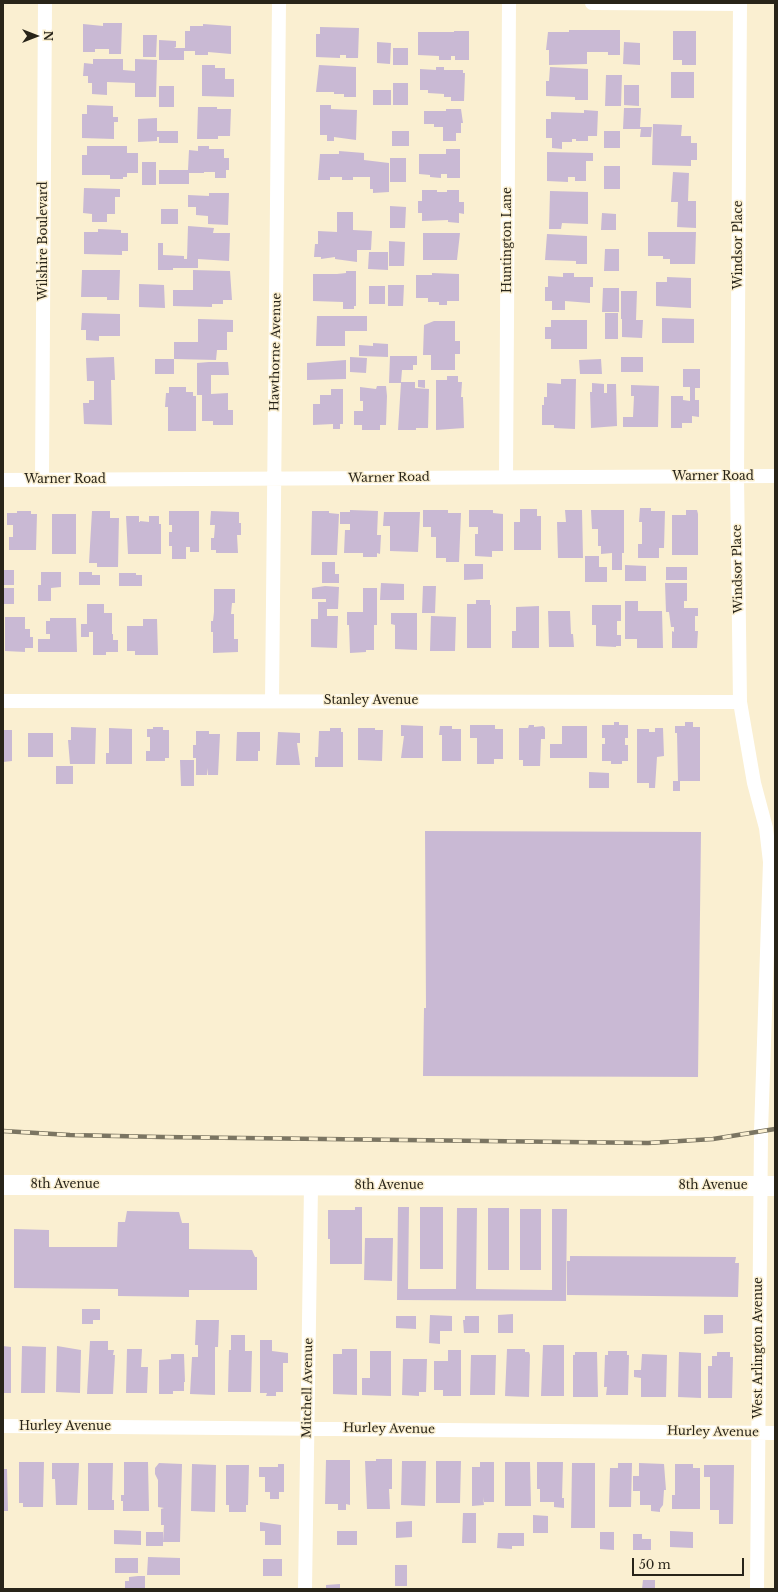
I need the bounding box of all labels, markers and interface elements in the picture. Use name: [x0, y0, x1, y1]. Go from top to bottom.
north arrow: [16, 16, 56, 56]
text: N: [41, 31, 55, 41]
street label: Wilshire Boulevard: [37, 182, 51, 300]
street label: Huntington Lane: [501, 187, 515, 293]
street label: Windsor Place: [732, 200, 746, 290]
street label: Hawthorne Avenue: [268, 293, 284, 411]
street label: Warner Road: [348, 470, 430, 486]
street label: Warner Road: [672, 470, 754, 484]
street label: Warner Road: [24, 473, 106, 487]
street label: Windsor Place: [730, 524, 746, 614]
street label: Stanley Avenue: [324, 694, 418, 708]
street label: 8th Avenue: [30, 1178, 100, 1192]
street label: 8th Avenue: [354, 1179, 424, 1193]
street label: 8th Avenue: [678, 1179, 748, 1193]
street label: West Arlington Avenue: [752, 1277, 766, 1419]
street label: Mitchell Avenue: [300, 1338, 316, 1438]
street label: Hurley Avenue: [19, 1420, 111, 1434]
street label: Hurley Avenue: [343, 1421, 435, 1437]
street label: Hurley Avenue: [667, 1424, 759, 1440]
scale bar: [634, 1550, 746, 1576]
text: 50 m: [639, 1557, 671, 1572]

